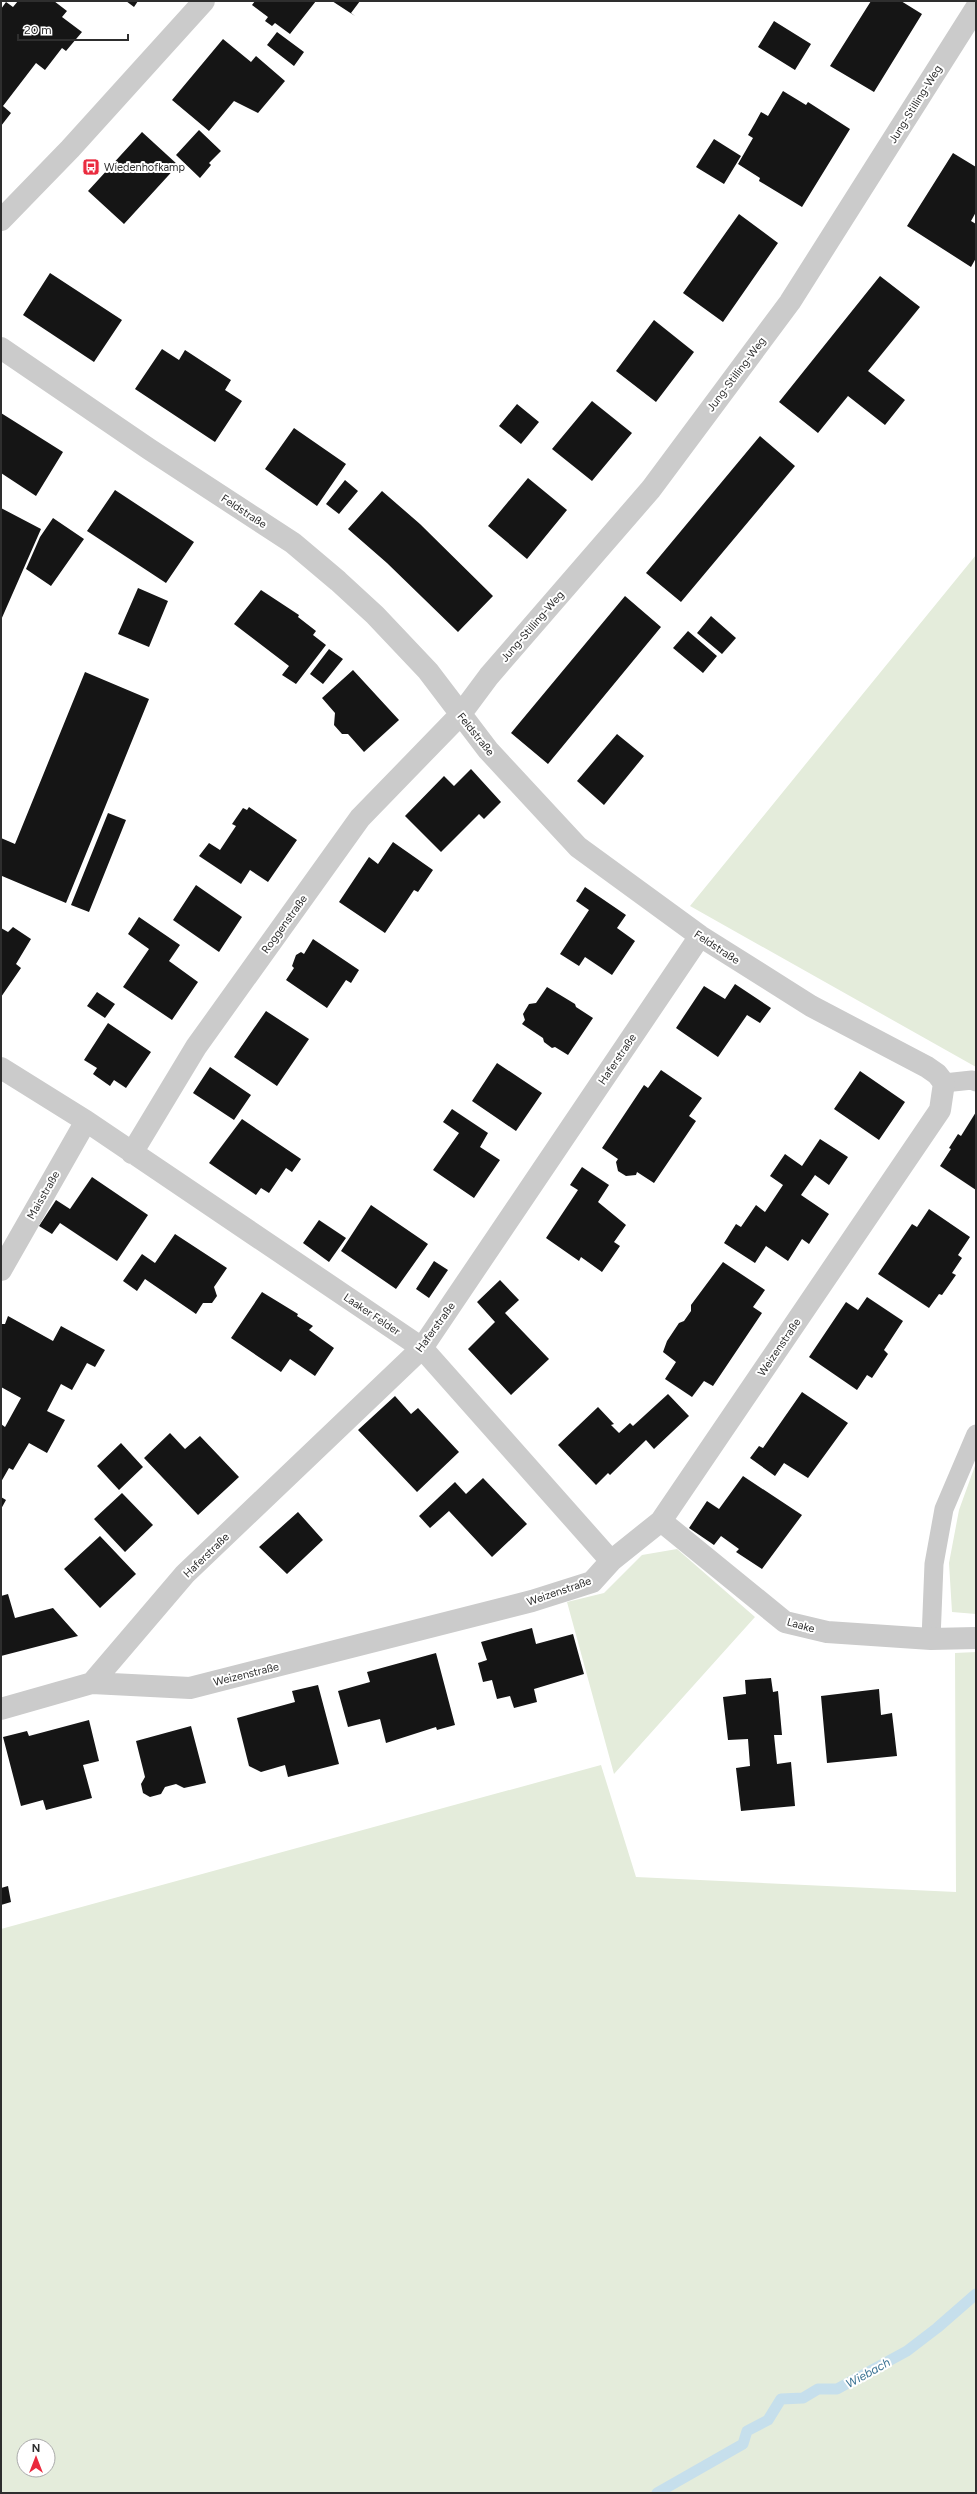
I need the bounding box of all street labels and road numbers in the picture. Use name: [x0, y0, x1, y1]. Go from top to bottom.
street label: Jung-Stilling-Weg: [886, 63, 945, 146]
street label: Jung-Stilling-Weg: [704, 335, 769, 414]
street label: Feldstraße: [219, 492, 269, 531]
street label: Jung-Stilling-Weg: [498, 588, 567, 664]
street label: Feldstraße: [454, 710, 497, 758]
street label: Roggenstraße: [259, 892, 310, 956]
street label: Feldstraße: [692, 928, 742, 967]
street label: Haferstraße: [596, 1031, 639, 1087]
street label: Maisstraße: [24, 1169, 62, 1222]
street label: Laaker Felder: [341, 1291, 403, 1338]
street label: Haferstraße: [413, 1300, 458, 1355]
street label: Weizenstraße: [755, 1316, 804, 1379]
street label: Haferstraße: [181, 1530, 232, 1580]
street label: Weizenstraße: [525, 1574, 593, 1609]
street label: Laake: [786, 1615, 816, 1636]
street label: Weizenstraße: [212, 1660, 280, 1689]

